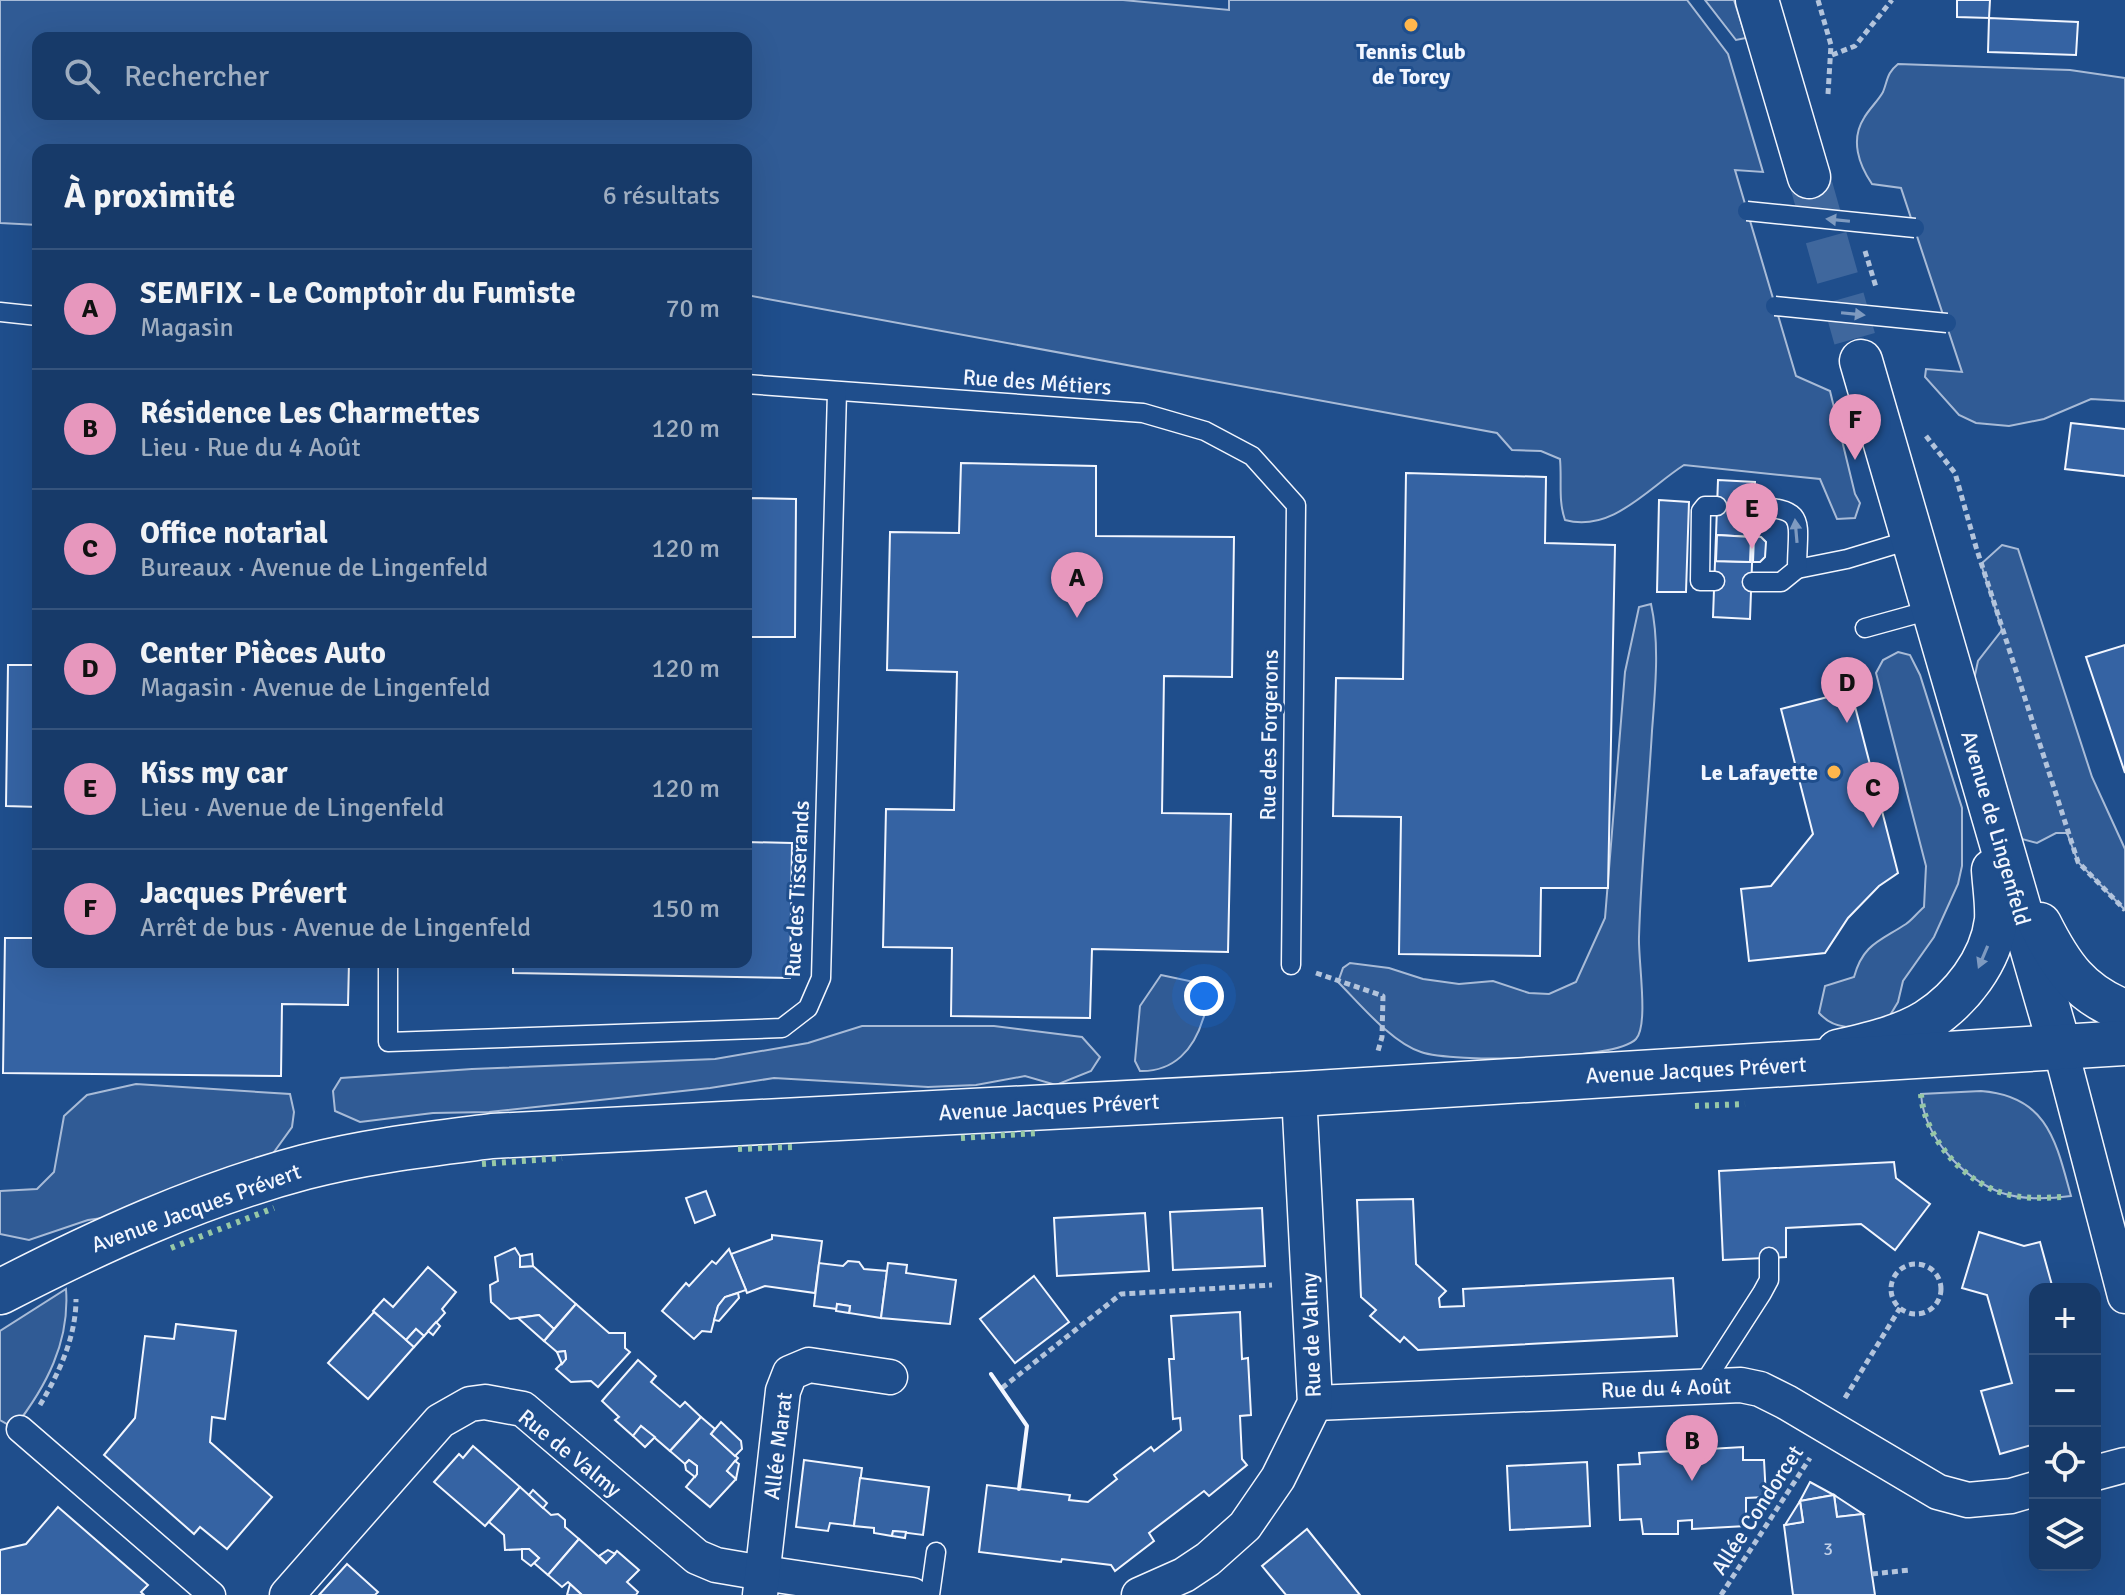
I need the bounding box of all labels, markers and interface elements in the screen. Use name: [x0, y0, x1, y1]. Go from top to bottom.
marker: Tennis Club de Torcy: [1402, 16, 1420, 34]
search box: [32, 32, 752, 120]
place label: Tennis Club de Torcy: [1356, 38, 1466, 90]
icon: search: [60, 54, 104, 98]
text: Rechercher: [124, 58, 269, 95]
text: À proximité: [64, 175, 235, 217]
text: 6 résultats: [603, 180, 720, 212]
one-way arrow: [1825, 214, 1850, 227]
text: SEMFIX - Le Comptoir du Fumiste: [140, 275, 576, 312]
text: A: [82, 293, 98, 325]
text: 70 m: [665, 293, 720, 325]
one-way arrow: [1841, 307, 1866, 320]
text: Magasin: [140, 312, 234, 344]
street label: Rue des Métiers: [962, 363, 1112, 401]
pin: F: [1829, 394, 1881, 460]
text: Résidence Les Charmettes: [140, 395, 480, 432]
text: B: [82, 413, 98, 445]
text: 120 m: [651, 413, 720, 445]
text: Lieu · Rue du 4 Août: [140, 432, 361, 464]
pin: E: [1726, 483, 1778, 549]
text: Office notarial: [140, 515, 328, 552]
one-way arrow: [1789, 519, 1802, 544]
text: C: [82, 533, 98, 565]
text: 120 m: [651, 533, 720, 565]
text: Bureaux · Avenue de Lingenfeld: [140, 552, 488, 584]
pin: A: [1051, 552, 1103, 618]
text: Center Pièces Auto: [140, 635, 386, 672]
street label: Rue des Forgerons: [1254, 649, 1284, 821]
text: D: [81, 653, 99, 685]
text: 120 m: [651, 653, 720, 685]
pin: D: [1821, 657, 1873, 723]
text: Magasin · Avenue de Lingenfeld: [140, 672, 491, 704]
street label: Avenue de Lingenfeld: [1955, 728, 2037, 928]
text: Kiss my car: [140, 755, 288, 792]
place label: Le Lafayette: [1700, 759, 1818, 786]
pin: C: [1847, 762, 1899, 828]
marker: Le Lafayette: [1825, 763, 1843, 781]
text: E: [83, 773, 97, 805]
text: 120 m: [651, 773, 720, 805]
text: Lieu · Avenue de Lingenfeld: [140, 792, 444, 824]
street label: Rue des Tisserands: [779, 800, 815, 978]
text: Jacques Prévert: [140, 875, 347, 912]
text: F: [83, 893, 97, 925]
text: 150 m: [651, 893, 720, 925]
text: Arrêt de bus · Avenue de Lingenfeld: [140, 912, 531, 944]
one-way arrow: [1977, 945, 1990, 968]
your location: [1184, 976, 1224, 1016]
street label: Avenue Jacques Prévert: [1585, 1051, 1807, 1089]
street label: Avenue Jacques Prévert: [938, 1088, 1160, 1126]
street label: Avenue Jacques Prévert: [88, 1157, 305, 1258]
street label: Rue de Valmy: [1295, 1271, 1327, 1398]
map controls: [2029, 1283, 2101, 1571]
button: +: [2029, 1283, 2101, 1355]
button: −: [2029, 1355, 2101, 1427]
street label: Rue du 4 Août: [1600, 1372, 1732, 1404]
street label: Allée Marat: [758, 1390, 798, 1501]
street label: Rue de Valmy: [513, 1403, 628, 1503]
pin: B: [1666, 1415, 1718, 1481]
button: locate: [2029, 1427, 2101, 1499]
street label: Allée Condorcet: [1705, 1440, 1809, 1580]
button: layers: [2029, 1499, 2101, 1571]
house number: 3: [1823, 1538, 1833, 1560]

